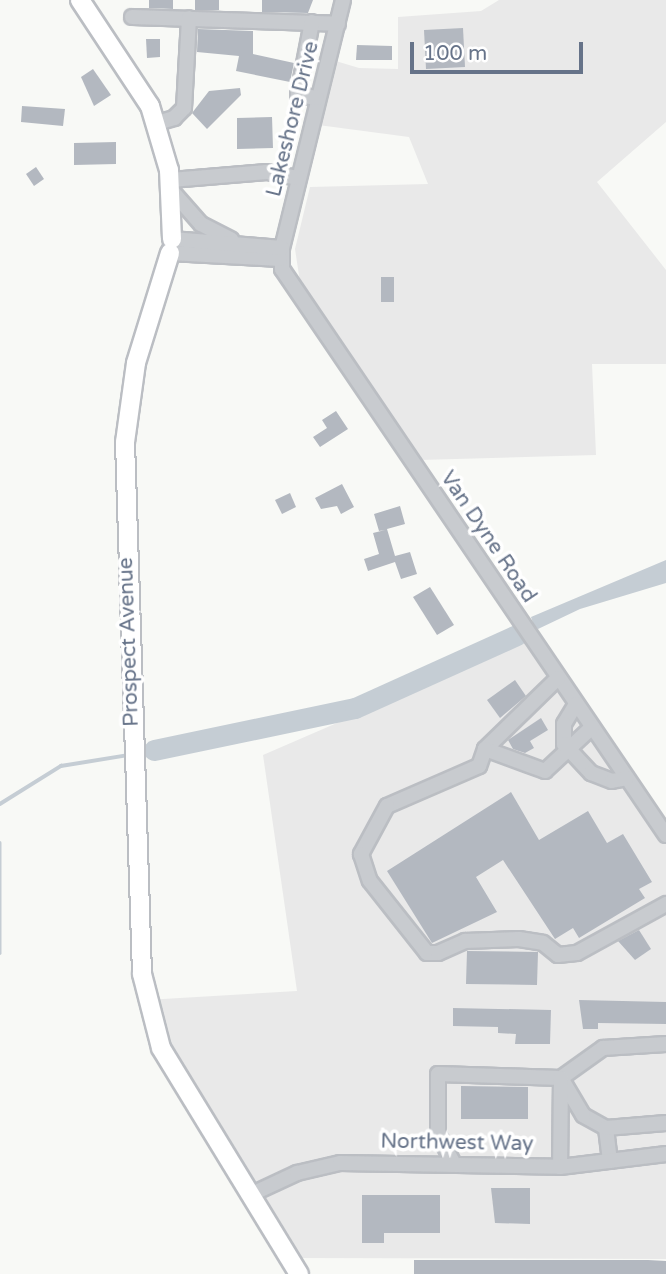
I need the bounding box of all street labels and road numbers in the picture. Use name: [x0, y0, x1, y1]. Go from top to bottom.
street label: Lakeshore Drive: [261, 39, 325, 199]
street label: Van Dyne Road: [435, 466, 541, 608]
street label: Prospect Avenue: [113, 557, 145, 727]
street label: Northwest Way: [380, 1129, 534, 1157]

